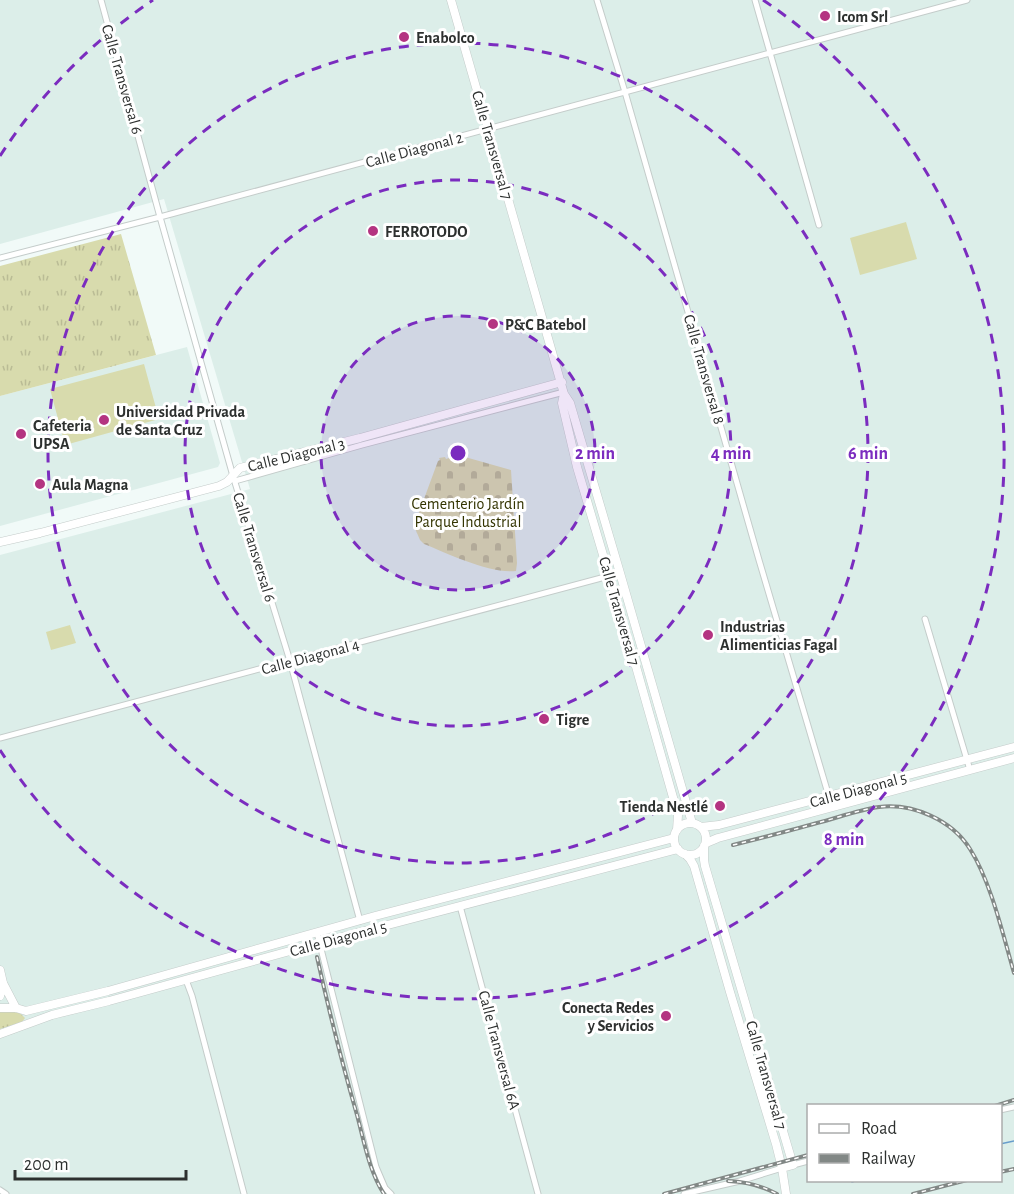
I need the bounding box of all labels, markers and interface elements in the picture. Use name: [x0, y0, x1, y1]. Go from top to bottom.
marker: Icom Srl: [818, 9, 832, 23]
place label: Icom Srl: [837, 9, 888, 25]
street label: Calle Transversal 6: [99, 23, 145, 136]
marker: Enabolco: [397, 30, 411, 44]
place label: Enabolco: [416, 30, 475, 46]
street label: Calle Transversal 7: [469, 89, 515, 202]
street label: Calle Diagonal 2: [364, 129, 465, 171]
marker: FERROTODO: [366, 224, 380, 238]
place label: FERROTODO: [385, 224, 467, 240]
street label: Calle Transversal 8: [681, 313, 727, 426]
marker: P&C Batebol: [486, 317, 500, 331]
place label: P&C Batebol: [505, 317, 586, 333]
place label: Universidad Privada de Santa Cruz: [116, 404, 245, 438]
marker: Universidad Privada de Santa Cruz: [97, 413, 111, 427]
place label: Cafeteria UPSA: [33, 418, 92, 452]
marker: Cafeteria UPSA: [14, 427, 28, 441]
street label: Calle Diagonal 3: [246, 435, 346, 475]
centre of rings: [448, 443, 468, 463]
text: 2 min: [575, 445, 615, 463]
text: 4 min: [711, 445, 751, 463]
text: 6 min: [848, 445, 888, 463]
marker: Aula Magna: [33, 477, 47, 491]
place label: Aula Magna: [52, 477, 129, 493]
street label: Calle Transversal 6: [230, 491, 278, 604]
park label: Cementerio Jardín Parque Industrial: [411, 496, 525, 530]
street label: Calle Transversal 7: [596, 555, 642, 668]
place label: Industrias Alimenticias Fagal: [720, 619, 838, 653]
marker: Industrias Alimenticias Fagal: [701, 628, 715, 642]
street label: Calle Diagonal 4: [260, 636, 361, 678]
marker: Tigre: [537, 712, 551, 726]
place label: Tigre: [556, 712, 590, 728]
street label: Calle Diagonal 5: [808, 769, 908, 811]
place label: Tienda Nestlé: [620, 799, 708, 815]
marker: Tienda Nestlé: [713, 799, 727, 813]
text: 8 min: [824, 831, 864, 849]
street label: Calle Diagonal 5: [288, 918, 388, 960]
street label: Calle Transversal 6A: [475, 989, 523, 1112]
place label: Conecta Redes y Servicios: [562, 1000, 654, 1035]
marker: Conecta Redes y Servicios: [659, 1009, 673, 1023]
street label: Calle Transversal 7: [743, 1019, 789, 1132]
legend: [807, 1104, 1002, 1182]
text: Road: [861, 1120, 897, 1138]
scale bar: [15, 1143, 186, 1181]
text: Railway: [861, 1150, 916, 1168]
text: 200 m: [24, 1156, 69, 1174]

